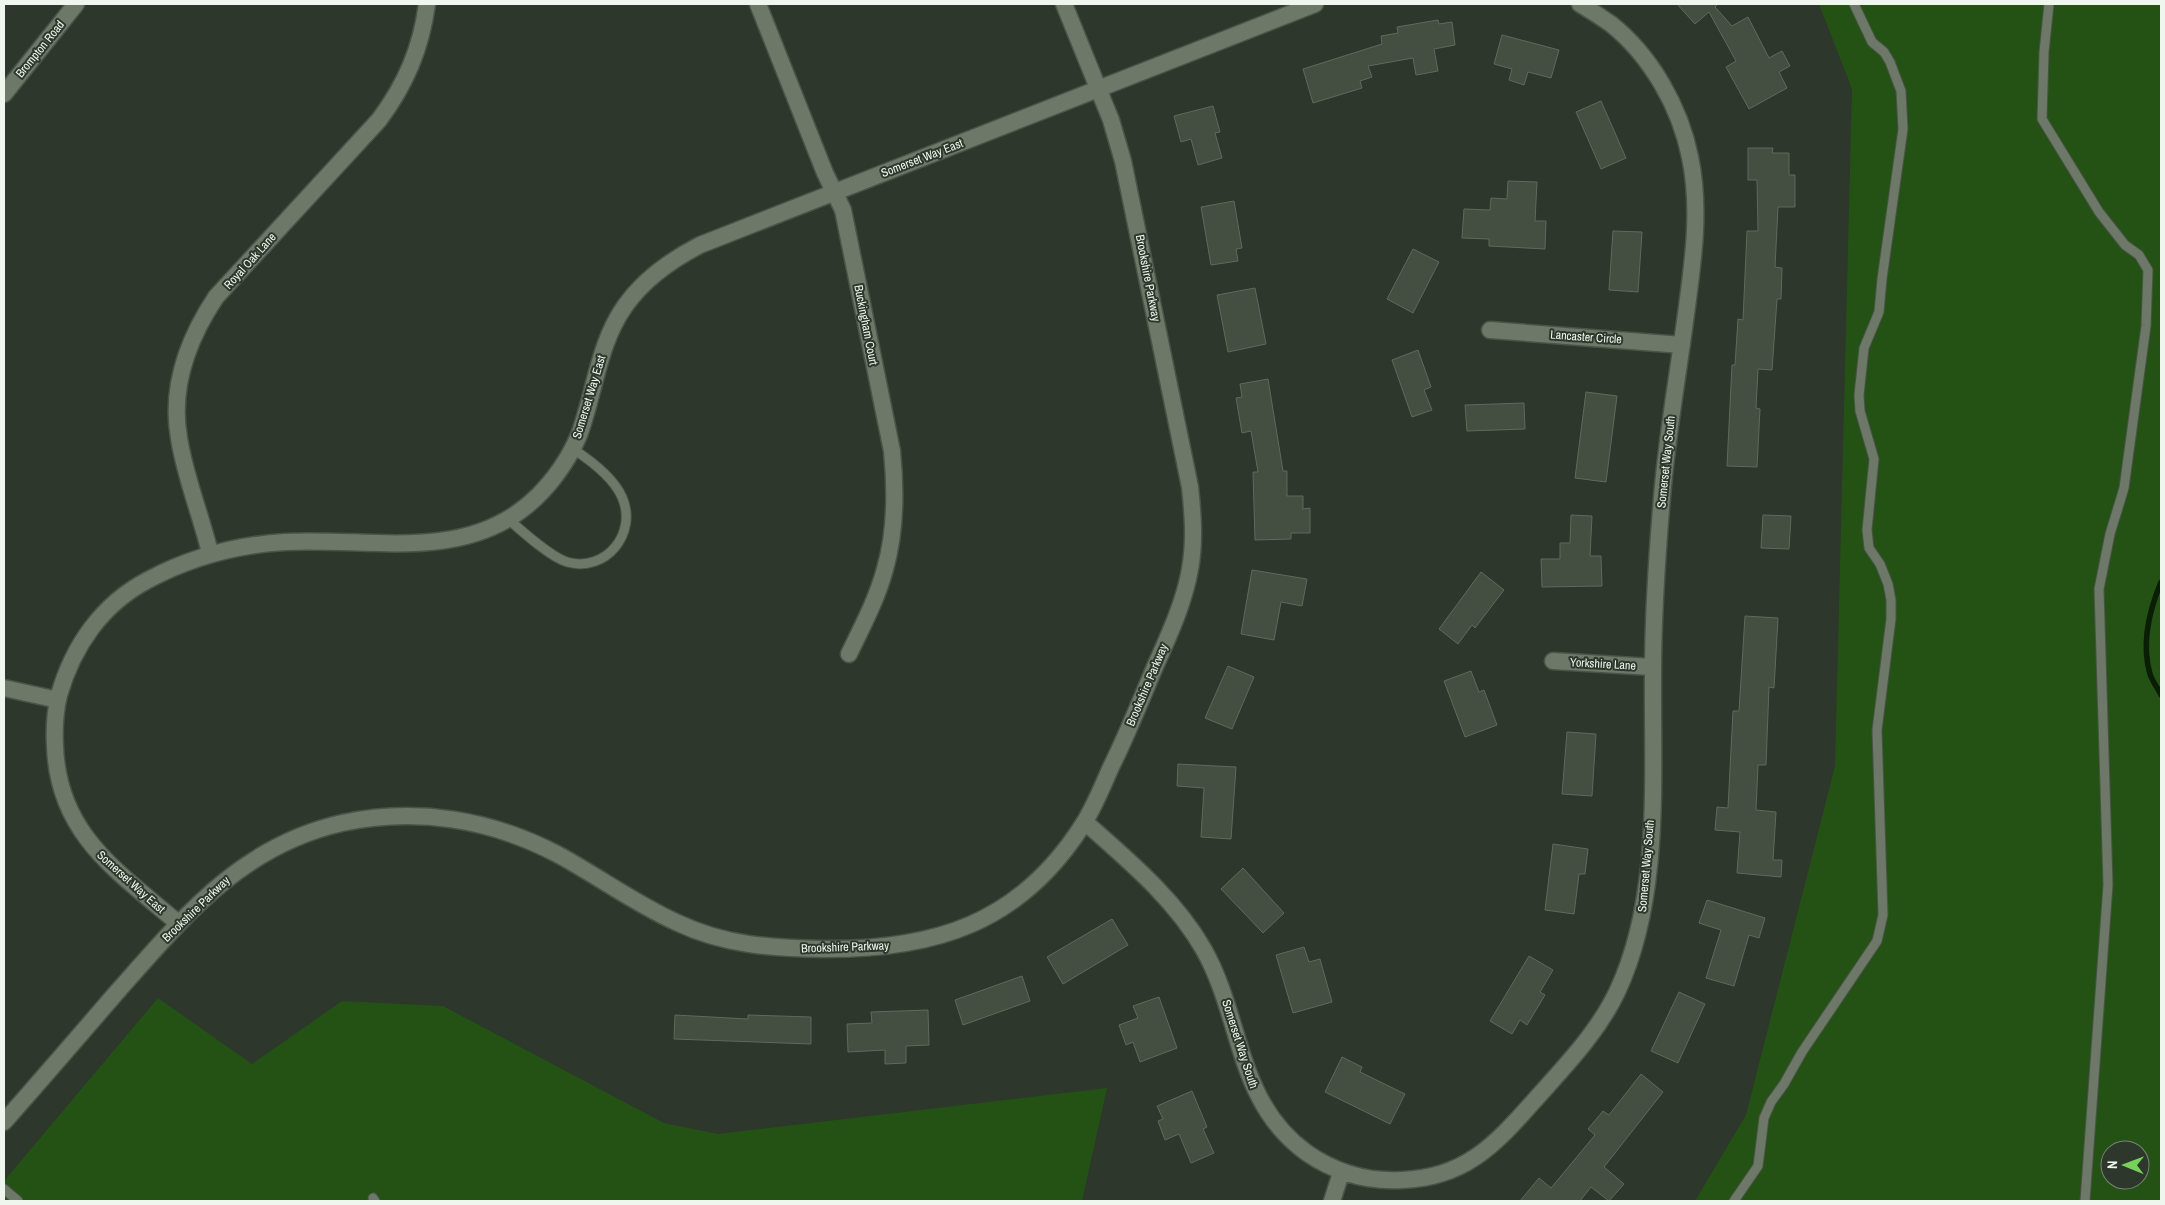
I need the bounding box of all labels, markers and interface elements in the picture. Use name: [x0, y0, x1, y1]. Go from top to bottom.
street label: Brompton Road: [12, 17, 68, 81]
street label: Somerset Way East: [879, 135, 966, 181]
street label: Royal Oak Lane: [220, 229, 280, 293]
street label: Brookshire Parkway: [1132, 233, 1164, 323]
street label: Buckingham Court: [850, 283, 882, 367]
street label: Lancaster Circle: [1550, 327, 1622, 347]
street label: Somerset Way East: [569, 353, 609, 441]
street label: Somerset Way South: [1653, 415, 1679, 509]
street label: Brookshire Parkway: [1122, 641, 1172, 729]
street label: Yorkshire Lane: [1570, 654, 1636, 674]
street label: Somerset Way South: [1634, 819, 1658, 913]
street label: Somerset Way East: [93, 847, 169, 917]
street label: Brookshire Parkway: [159, 873, 233, 945]
street label: Brookshire Parkway: [801, 937, 889, 957]
street label: Somerset Way South: [1218, 997, 1262, 1091]
north arrow: [2100, 1140, 2150, 1190]
text: N: [2103, 1160, 2121, 1169]

